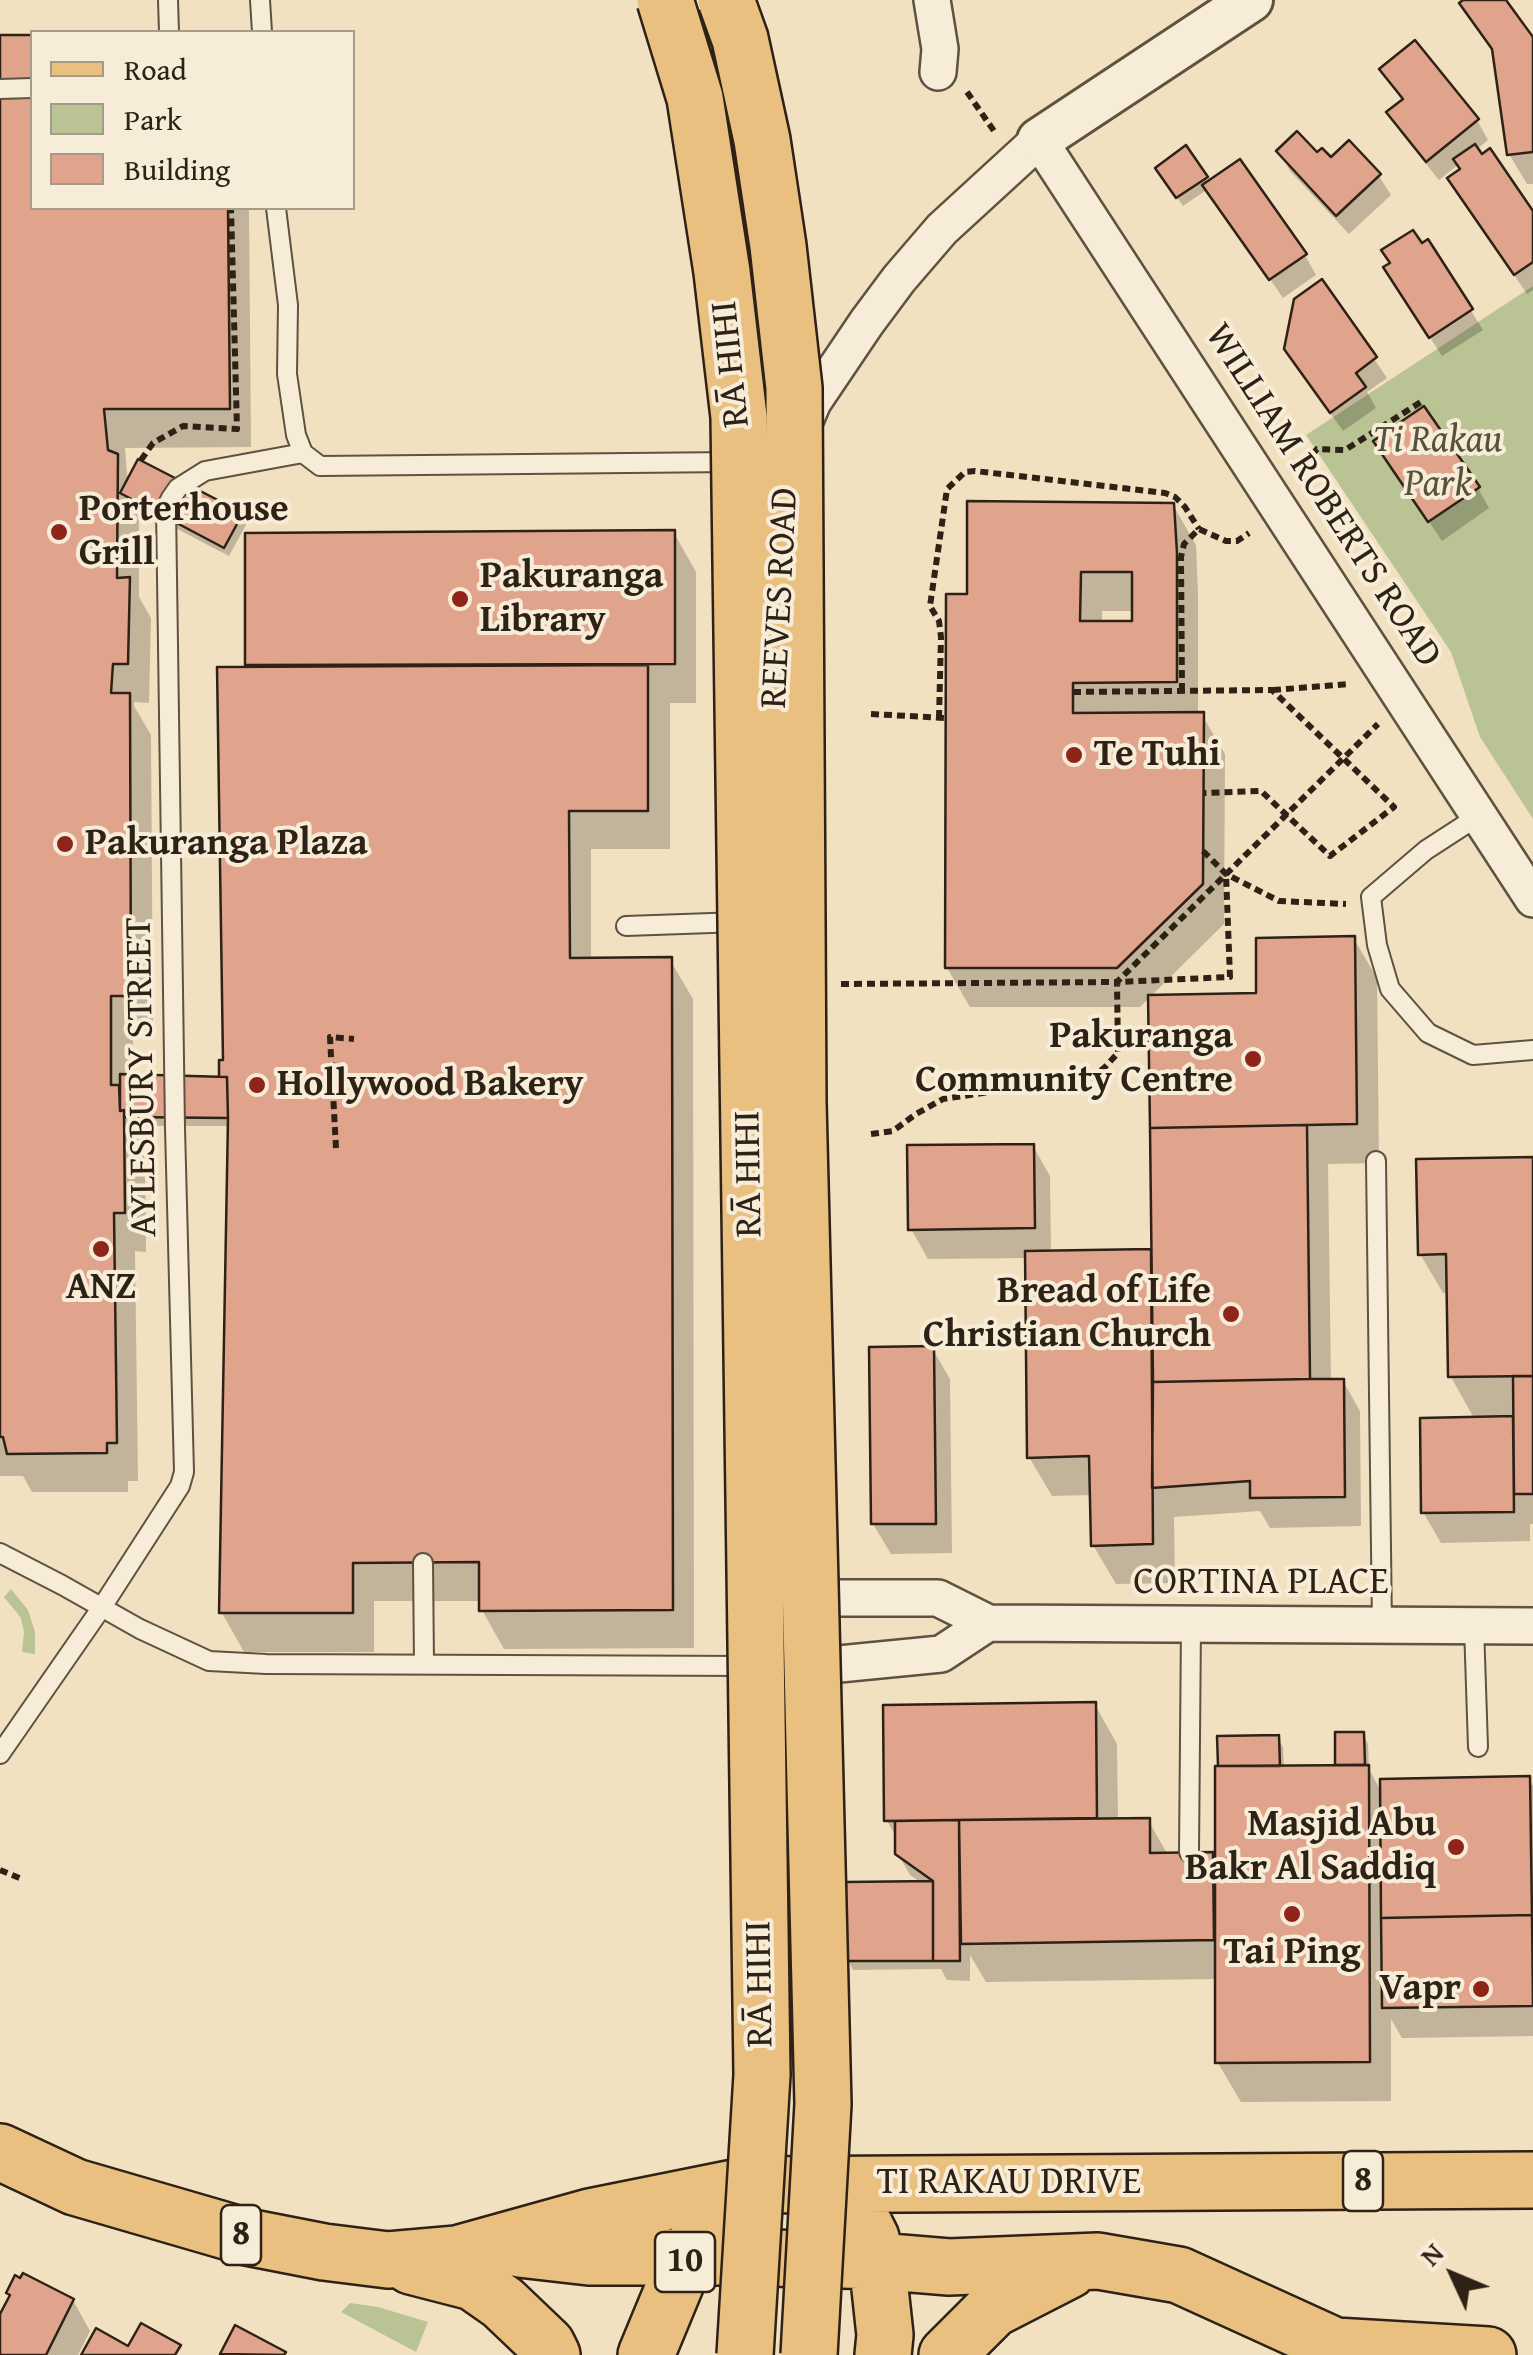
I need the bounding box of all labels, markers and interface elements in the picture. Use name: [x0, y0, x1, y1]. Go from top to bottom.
legend: [30, 30, 355, 210]
text: Road: [124, 47, 187, 91]
text: Park: [124, 97, 182, 141]
text: Building: [124, 147, 230, 191]
street label: RĀ HIHI: [703, 298, 761, 430]
street label: WILLIAM ROBERTS ROAD: [1194, 316, 1450, 676]
park label: Ti Rakau Park: [1373, 418, 1503, 508]
street label: REEVES ROAD: [752, 486, 810, 710]
place label: Porterhouse Grill: [79, 487, 289, 576]
marker: Porterhouse Grill: [48, 521, 70, 543]
place label: Pakuranga Library: [480, 554, 664, 644]
marker: Pakuranga Library: [449, 588, 471, 610]
place label: Te Tuhi: [1094, 732, 1220, 778]
marker: Te Tuhi: [1063, 744, 1085, 766]
place label: Pakuranga Plaza: [85, 821, 368, 867]
marker: Pakuranga Plaza: [54, 833, 76, 855]
street label: AYLESBURY STREET: [117, 917, 169, 1237]
place label: Pakuranga Community Centre: [915, 1014, 1233, 1104]
marker: Pakuranga Community Centre: [1242, 1048, 1264, 1070]
place label: Hollywood Bakery: [277, 1062, 583, 1108]
marker: Hollywood Bakery: [246, 1074, 268, 1096]
street label: RĀ HIHI: [726, 1110, 774, 1238]
marker: ANZ: [90, 1238, 112, 1260]
place label: ANZ: [66, 1265, 136, 1311]
place label: Bread of Life Christian Church: [923, 1269, 1211, 1358]
marker: Bread of Life Christian Church: [1220, 1303, 1242, 1325]
street label: CORTINA PLACE: [1133, 1560, 1389, 1606]
place label: Masjid Abu Bakr Al Saddiq: [1185, 1802, 1436, 1892]
marker: Masjid Abu Bakr Al Saddiq: [1445, 1836, 1467, 1858]
marker: Tai Ping: [1281, 1903, 1303, 1925]
street label: RĀ HIHI: [737, 1920, 785, 2048]
place label: Tai Ping: [1224, 1930, 1360, 1976]
place label: Vapr: [1379, 1966, 1461, 2012]
marker: Vapr: [1470, 1978, 1492, 2000]
road number: 8: [1343, 2151, 1383, 2211]
street label: TI RAKAU DRIVE: [877, 2160, 1141, 2206]
road number: 8: [221, 2205, 261, 2265]
north arrow: [1403, 2225, 1503, 2325]
road number: 10: [655, 2232, 715, 2292]
text: N: [1410, 2233, 1452, 2275]

